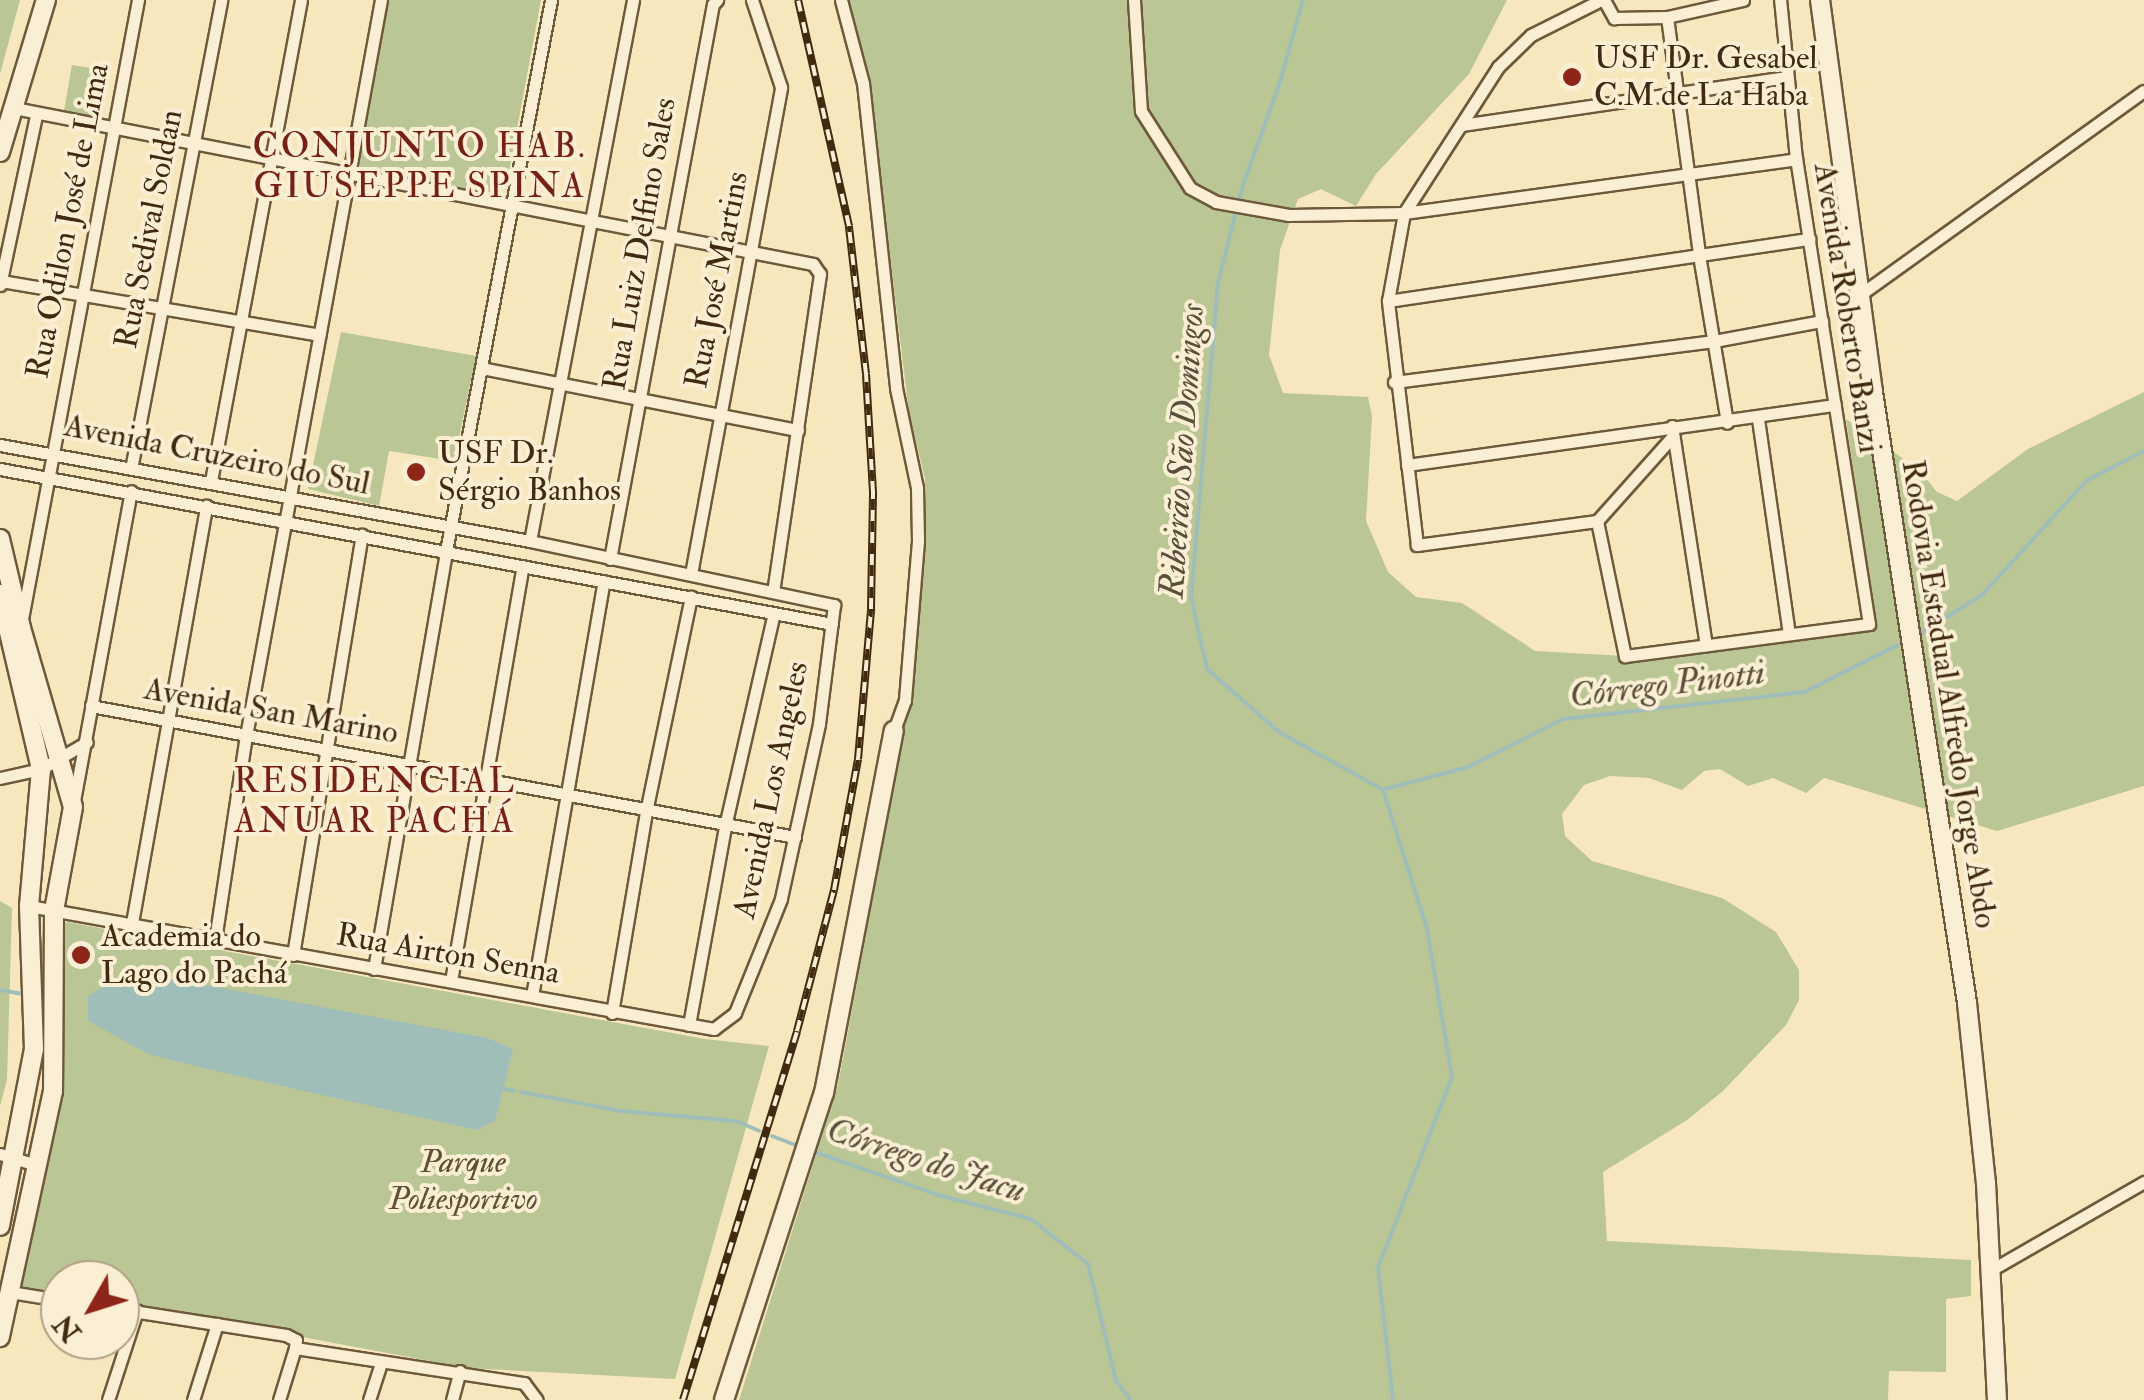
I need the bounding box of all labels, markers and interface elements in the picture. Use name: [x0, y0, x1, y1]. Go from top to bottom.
place label: USF Dr. Gesabel C.M de La Haba: [1594, 40, 1818, 115]
street label: Rua Odilon José de Lima: [19, 60, 117, 382]
marker: USF Dr. Gesabel C.M de La Haba: [1559, 64, 1585, 90]
street label: Rua Luiz Delfino Sales: [595, 95, 685, 393]
street label: Rua Sedival Soldan: [107, 106, 191, 352]
district label: CONJUNTO HAB. GIUSEPPE SPINA: [253, 125, 587, 207]
street label: Avenida Roberto Banzi: [1805, 160, 1889, 456]
street label: Rua José Martins: [677, 168, 757, 392]
water label: Ribeirão São Domingos: [1151, 302, 1213, 600]
street label: Avenida Cruzeiro do Sul: [61, 407, 373, 503]
place label: USF Dr. Sérgio Banhos: [438, 435, 621, 510]
street label: Rodovia Estadual Alfredo Jorge Abdo: [1893, 457, 2005, 931]
marker: USF Dr. Sérgio Banhos: [403, 459, 429, 485]
water label: Córrego Pinotti: [1567, 651, 1767, 717]
street label: Avenida Los Angeles: [725, 658, 817, 922]
street label: Avenida San Marino: [141, 670, 401, 752]
district label: RESIDENCIAL ANUAR PACHÁ: [234, 760, 516, 842]
street label: Rua Airton Senna: [333, 915, 563, 993]
place label: Academia do Lago do Pachá: [101, 918, 287, 993]
marker: Academia do Lago do Pachá: [70, 944, 92, 966]
water label: Córrego do Jacu: [822, 1108, 1030, 1212]
park label: Parque Poliesportivo: [388, 1144, 538, 1219]
north arrow: [40, 1260, 140, 1360]
text: N: [46, 1307, 89, 1349]

